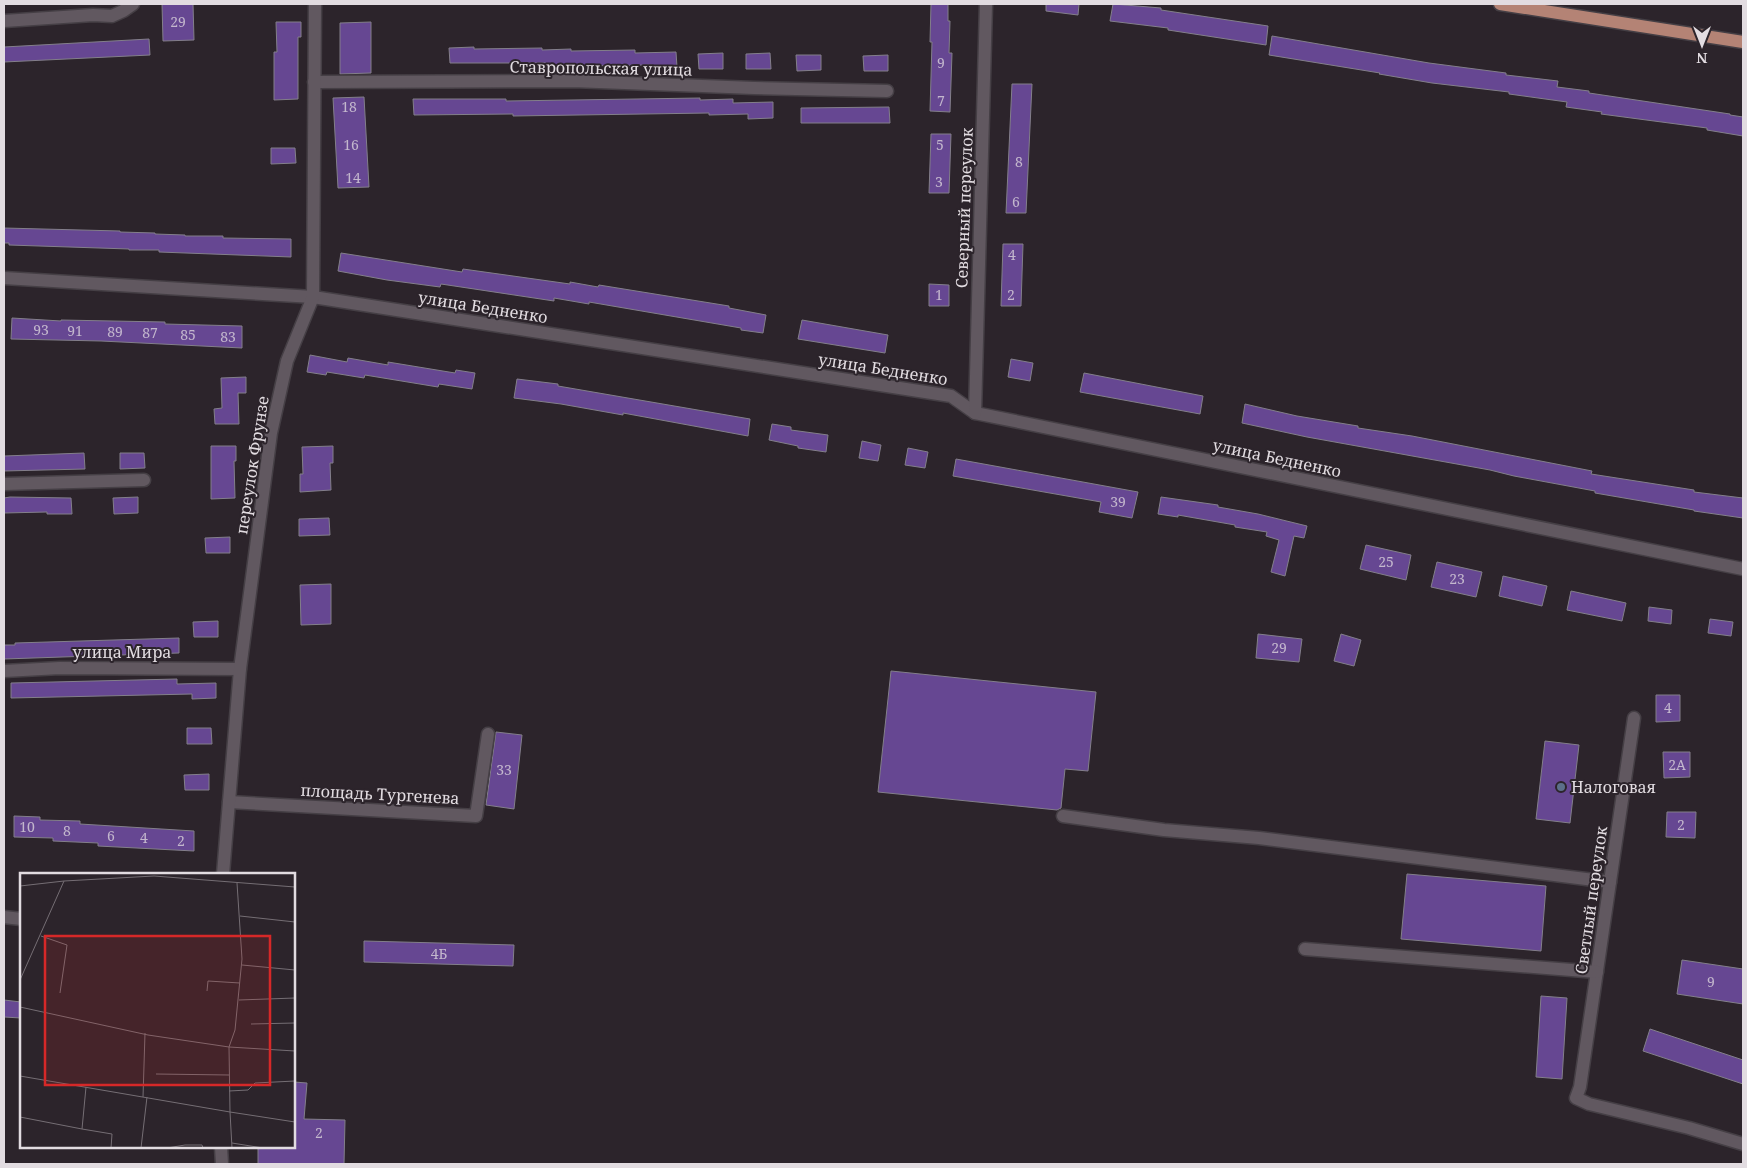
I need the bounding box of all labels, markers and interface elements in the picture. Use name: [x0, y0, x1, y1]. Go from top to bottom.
house number: 29: [170, 12, 186, 31]
north arrow: [1677, 20, 1727, 70]
text: N: [1696, 49, 1708, 68]
house number: 9: [937, 53, 945, 72]
street label: Ставропольская улица: [509, 55, 693, 81]
house number: 7: [937, 91, 945, 110]
house number: 18: [341, 97, 357, 116]
street label: Северный переулок: [950, 127, 978, 288]
house number: 16: [343, 135, 359, 154]
house number: 5: [936, 135, 944, 154]
house number: 8: [1015, 152, 1023, 171]
house number: 14: [345, 168, 361, 187]
house number: 3: [935, 172, 943, 191]
house number: 6: [1012, 192, 1020, 211]
house number: 4: [1008, 245, 1016, 264]
house number: 1: [935, 285, 943, 304]
house number: 2: [1007, 285, 1015, 304]
street label: улица Бедненко: [417, 286, 549, 328]
house number: 93: [33, 320, 49, 339]
house number: 91: [67, 321, 83, 340]
house number: 89: [107, 322, 123, 341]
house number: 87: [142, 323, 158, 342]
house number: 85: [180, 325, 196, 344]
house number: 83: [220, 327, 236, 346]
street label: улица Бедненко: [817, 348, 949, 390]
street label: переулок Фрунзе: [230, 394, 274, 536]
street label: улица Бедненко: [1211, 434, 1343, 482]
house number: 39: [1110, 492, 1126, 511]
house number: 25: [1378, 552, 1394, 571]
house number: 23: [1449, 569, 1465, 588]
house number: 29: [1271, 638, 1287, 657]
street label: улица Мира: [73, 641, 171, 663]
house number: 4: [1664, 698, 1672, 717]
house number: 2А: [1668, 755, 1686, 774]
house number: 33: [496, 760, 512, 779]
place label: Налоговая: [1571, 776, 1656, 798]
street label: площадь Тургенева: [300, 779, 460, 809]
marker: Налоговая: [1555, 781, 1567, 793]
house number: 2: [1677, 815, 1685, 834]
house number: 10: [19, 817, 35, 836]
house number: 8: [63, 821, 71, 840]
street label: Светлый переулок: [1570, 824, 1612, 975]
house number: 6: [107, 826, 115, 845]
house number: 4: [140, 828, 148, 847]
house number: 2: [177, 831, 185, 850]
inset map: [20, 873, 295, 1148]
house number: 4Б: [431, 944, 447, 963]
house number: 9: [1707, 972, 1715, 991]
house number: 2: [315, 1123, 323, 1142]

